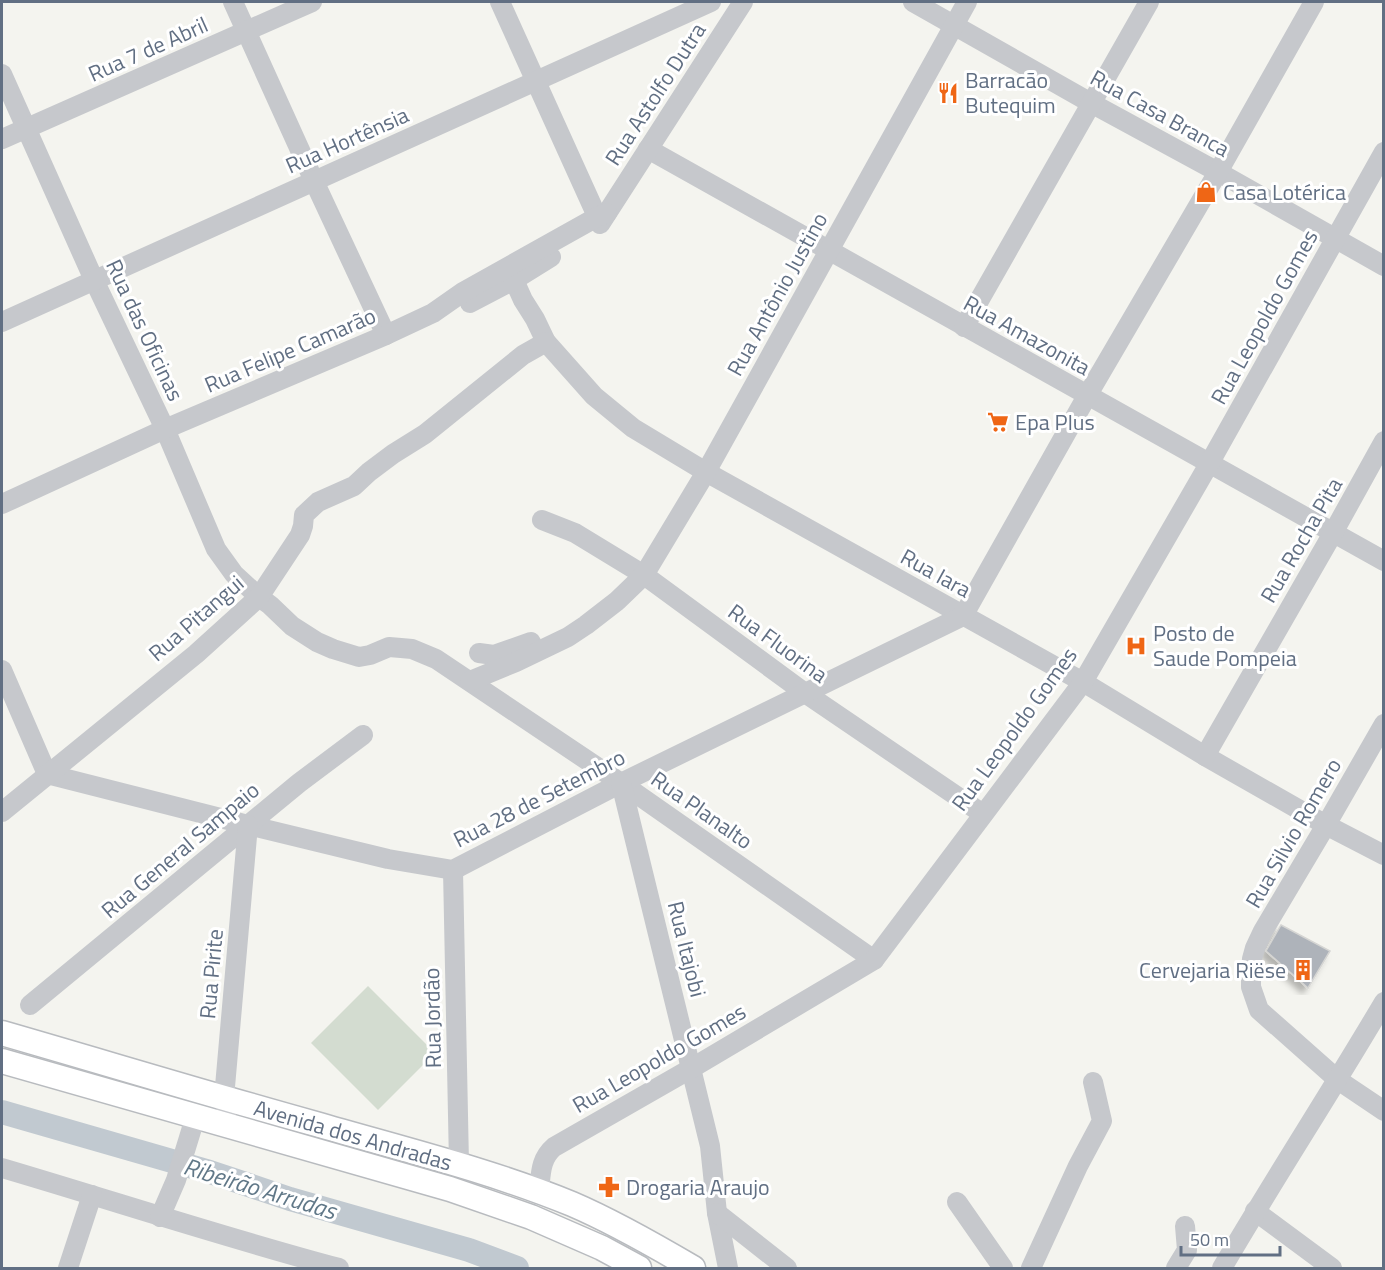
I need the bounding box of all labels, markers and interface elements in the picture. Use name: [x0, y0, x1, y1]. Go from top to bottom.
street label: Rua 7 de Abril: [83, 7, 213, 91]
street label: Rua Astolfo Dutra: [596, 16, 714, 172]
street label: Rua Casa Branca: [1084, 61, 1236, 165]
place label: Barracão Butequim: [965, 63, 1056, 122]
restaurant icon: Barracão Butequim: [936, 81, 960, 105]
street label: Rua Hortênsia: [280, 98, 414, 182]
place label: Casa Lotérica: [1223, 175, 1346, 209]
shop icon: Casa Lotérica: [1194, 180, 1218, 204]
street label: Rua Antônio Justino: [718, 206, 836, 382]
street label: Rua Leopoldo Gomes: [1202, 223, 1326, 411]
street label: Rua das Oficinas: [97, 254, 193, 406]
street label: Rua Amazonita: [957, 286, 1097, 384]
street label: Rua Felipe Camarão: [199, 299, 381, 401]
place label: Epa Plus: [1015, 405, 1095, 439]
supermarket icon: Epa Plus: [986, 410, 1010, 434]
street label: Rua Rocha Pita: [1251, 471, 1351, 609]
street label: Rua Iara: [894, 540, 978, 606]
street label: Rua Pitangui: [141, 567, 251, 669]
street label: Rua Fluorina: [721, 595, 835, 691]
place label: Posto de Saude Pompeia: [1153, 616, 1297, 675]
hospital icon: Posto de Saude Pompeia: [1124, 634, 1148, 658]
street label: Rua Leopoldo Gomes: [943, 640, 1085, 818]
street label: Rua 28 de Setembro: [447, 740, 631, 856]
street label: Rua Silvio Romero: [1236, 752, 1350, 914]
street label: Rua Planalto: [644, 762, 760, 858]
street label: Rua General Sampaio: [93, 773, 267, 927]
street label: Rua Itajobi: [659, 897, 715, 1001]
street label: Rua Pirite: [190, 928, 232, 1020]
place label: Cervejaria Riëse: [1139, 953, 1286, 987]
building icon: Cervejaria Riëse: [1291, 958, 1315, 982]
street label: Rua Jordão: [414, 967, 450, 1069]
street label: Rua Leopoldo Gomes: [566, 994, 752, 1122]
street label: Avenida dos Andradas: [250, 1090, 456, 1180]
water label: Ribeirão Arrudas: [179, 1148, 342, 1229]
place label: Drogaria Araujo: [626, 1170, 770, 1204]
pharmacy icon: Drogaria Araujo: [597, 1175, 621, 1199]
scale bar: [1181, 1219, 1280, 1257]
text: 50 m: [1190, 1226, 1229, 1253]

